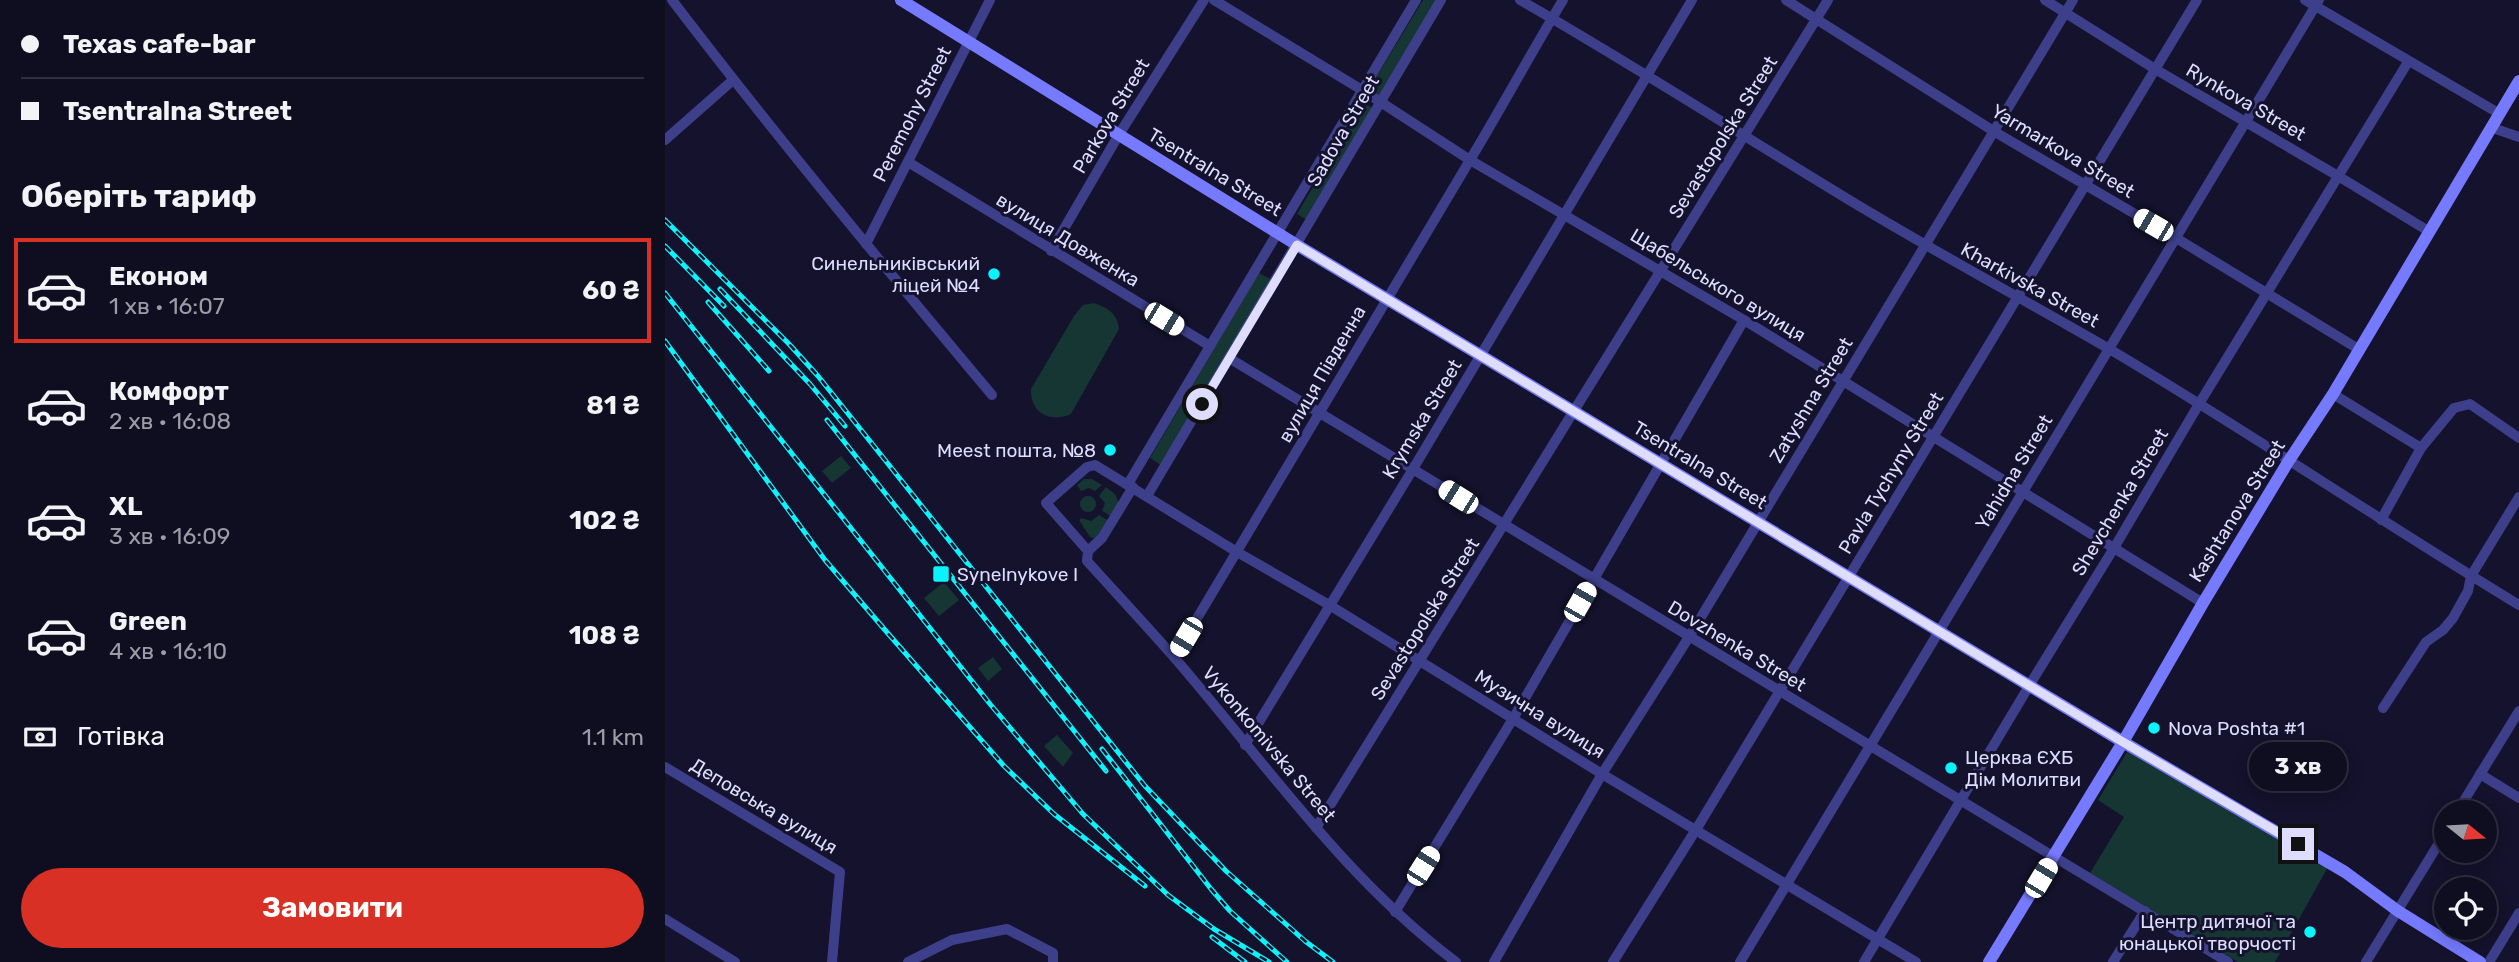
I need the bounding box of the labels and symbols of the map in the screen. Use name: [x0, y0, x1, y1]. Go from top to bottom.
street label: Peremohy Street: [868, 42, 956, 186]
street label: Sevastopolska Street: [1664, 51, 1783, 222]
street label: Parkova Street: [1068, 54, 1155, 178]
street label: Rynkova Street: [2182, 58, 2311, 146]
street label: Sadova Street: [1302, 71, 1384, 191]
street label: Yarmarkova Street: [1987, 99, 2139, 203]
street label: Tsentralna Street: [1144, 123, 1287, 221]
street label: вулиця Довженка: [992, 188, 1144, 292]
car: [2130, 205, 2177, 245]
street label: Щабельського вулиця: [1626, 223, 1810, 347]
street label: Kharkivska Street: [1957, 237, 2104, 333]
place label: Синельниківський ліцей №4: [811, 252, 980, 297]
marker: Синельниківський ліцей №4: [986, 266, 1002, 282]
car: [1141, 299, 1188, 339]
street label: вулиця Південна: [1273, 301, 1371, 447]
street label: Zatyshna Street: [1765, 333, 1858, 467]
street label: Krymska Street: [1377, 355, 1467, 483]
street label: Pavla Tychyny Street: [1834, 387, 1949, 558]
route start: [1186, 388, 1218, 420]
street label: Yahidna Street: [1971, 410, 2058, 534]
street label: Tsentralna Street: [1629, 416, 1772, 514]
street label: Shevchenka Street: [2067, 424, 2173, 580]
street label: Kashtanova Street: [2184, 435, 2290, 586]
place label: Meest пошта, №8: [937, 439, 1096, 462]
marker: Meest пошта, №8: [1102, 442, 1118, 458]
car: [1435, 477, 1482, 517]
street label: Sevastopolska Street: [1366, 533, 1485, 704]
place label: Synelnykove I: [957, 563, 1078, 586]
marker: Synelnykove I: [931, 564, 951, 584]
car: [1561, 579, 1600, 625]
street label: Dovzhenka Street: [1664, 596, 1811, 697]
car: [1167, 614, 1206, 660]
street label: Vykonkomivska Street: [1197, 662, 1341, 827]
street label: Музична вулиця: [1471, 665, 1609, 763]
place label: Nova Poshta #1: [2168, 717, 2305, 740]
marker: Nova Poshta #1: [2146, 720, 2162, 736]
callout: 3 хв: [2249, 742, 2347, 792]
place label: Церква ЄХБ Дім Молитви: [1965, 746, 2081, 791]
street label: Деповська вулиця: [686, 753, 842, 859]
marker: Церква ЄХБ Дім Молитви: [1943, 760, 1959, 776]
north arrow: [2434, 800, 2497, 863]
route end: [2282, 828, 2314, 860]
car: [1403, 843, 1444, 889]
car: [2022, 855, 2061, 901]
place label: Центр дитячої та юнацької творчості: [2119, 910, 2296, 955]
marker: Центр дитячої та юнацької творчості: [2302, 924, 2318, 940]

